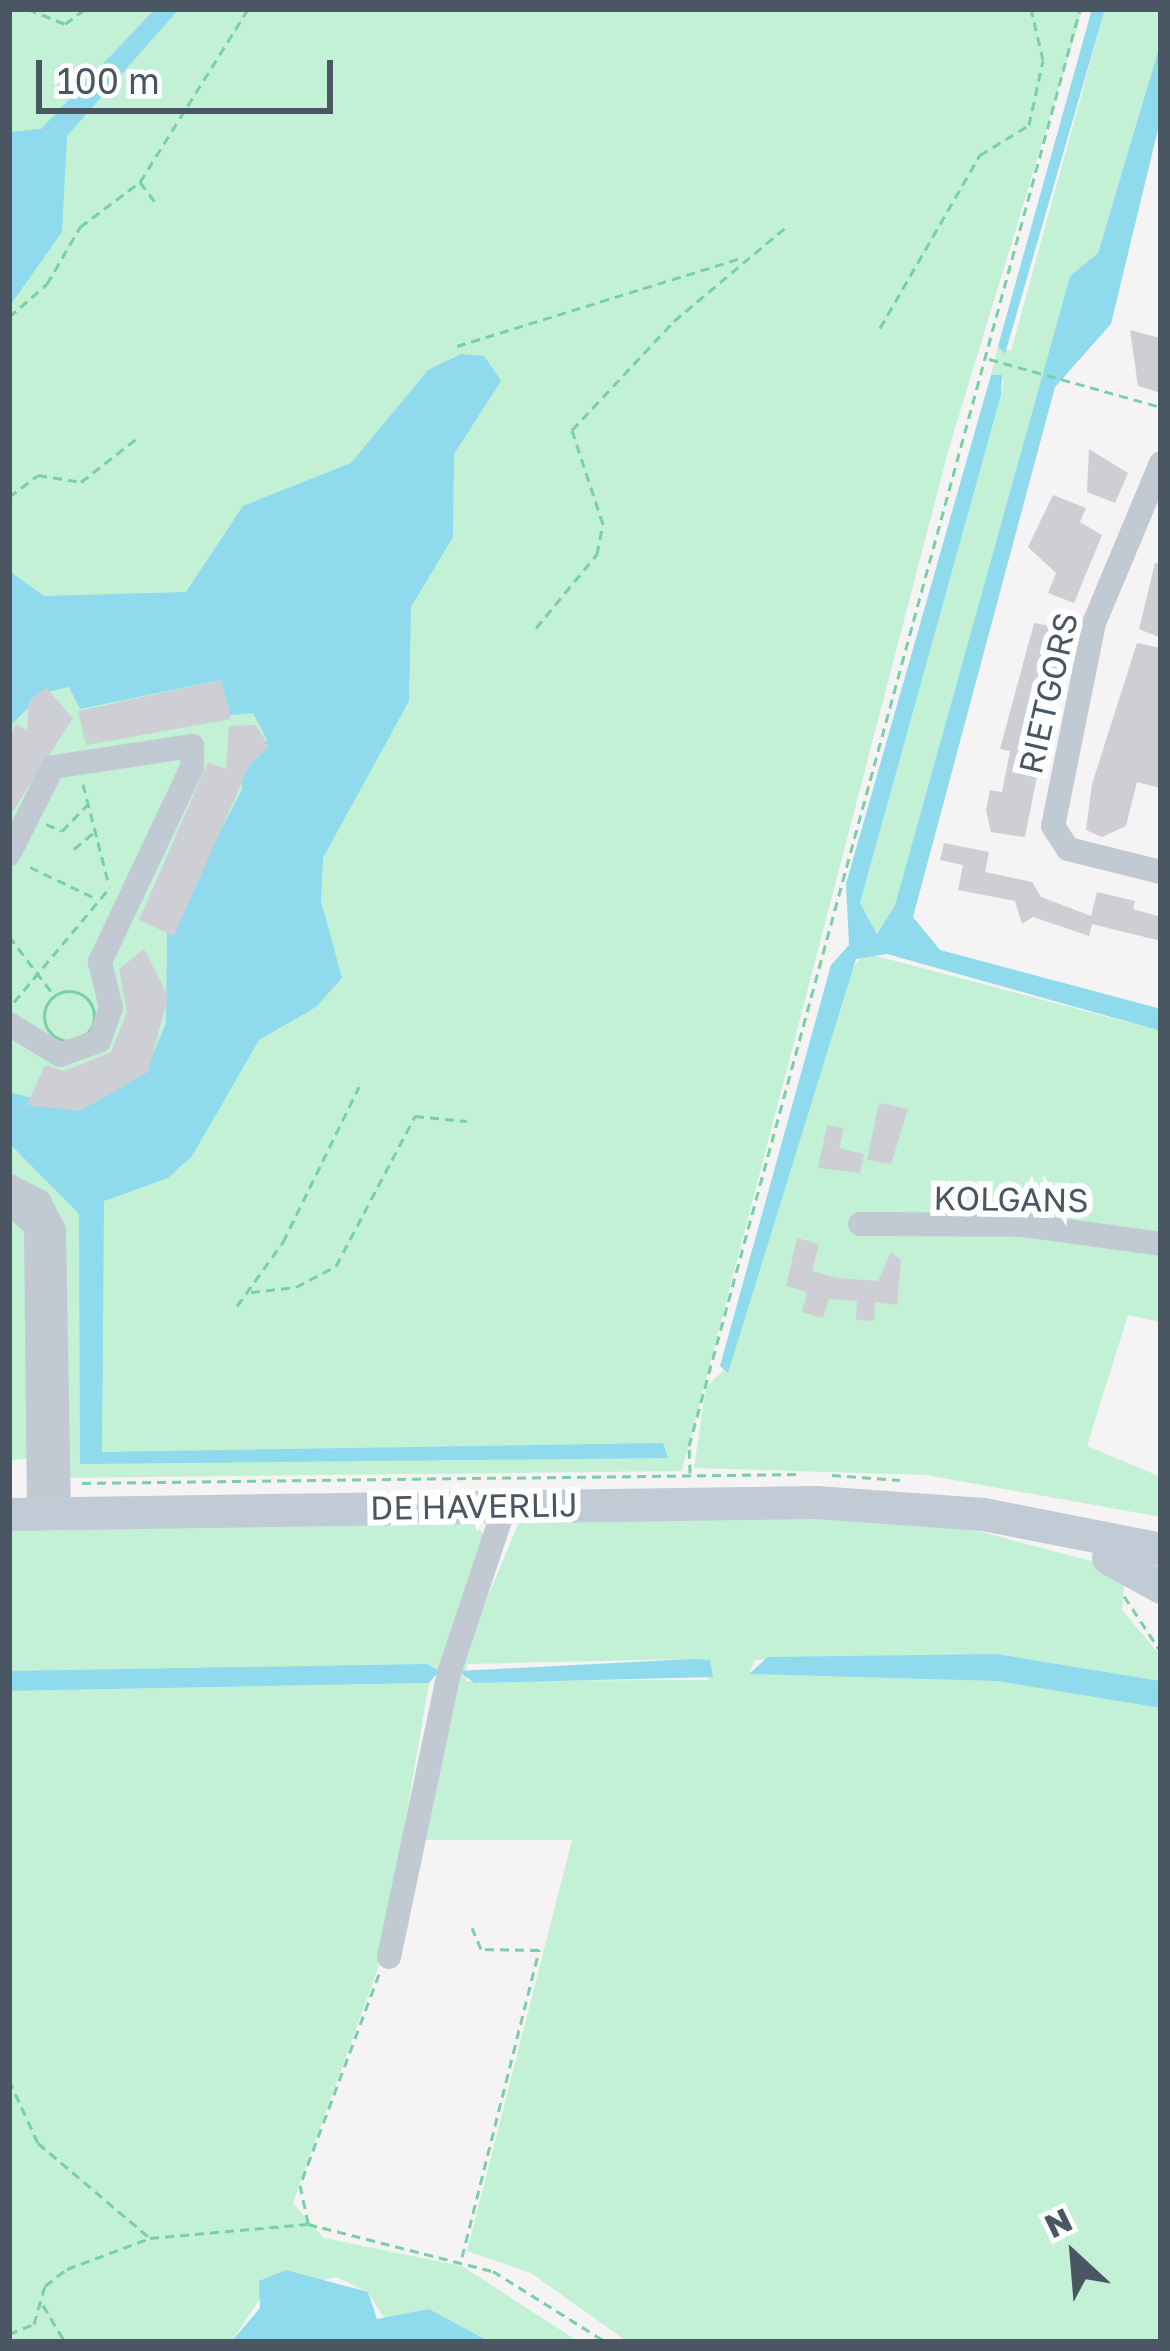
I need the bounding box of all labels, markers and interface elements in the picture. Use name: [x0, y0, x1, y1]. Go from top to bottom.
scale bar: [42, 36, 339, 110]
text: 100 m: [57, 59, 160, 102]
street label: RIETGORS: [1010, 608, 1086, 778]
street label: KOLGANS: [933, 1178, 1089, 1220]
street label: DE HAVERLIJ: [370, 1484, 578, 1528]
north arrow: [1014, 2195, 1134, 2315]
text: N: [1038, 2199, 1078, 2245]

